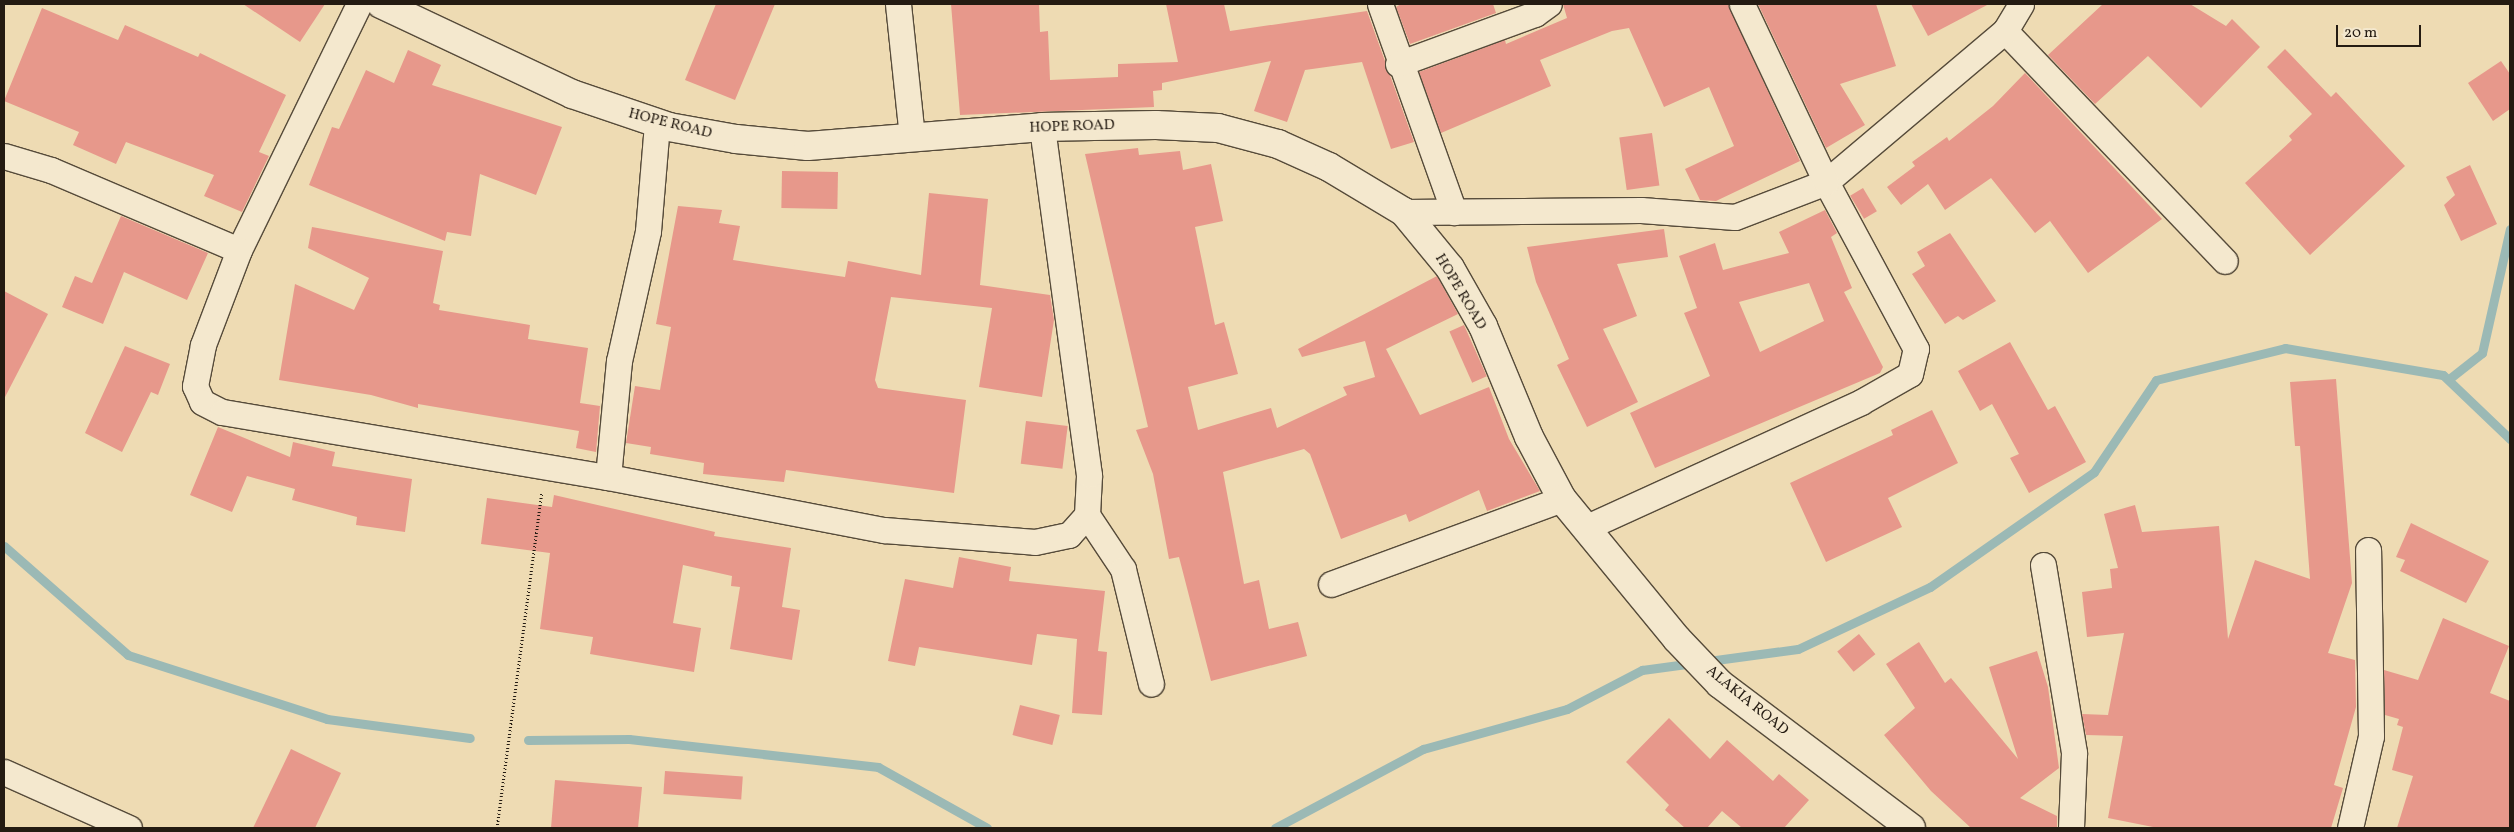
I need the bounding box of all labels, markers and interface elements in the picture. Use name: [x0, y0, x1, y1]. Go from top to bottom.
scale bar: [2339, 15, 2424, 47]
text: 20 m: [2344, 23, 2377, 44]
street label: HOPE ROAD: [626, 105, 714, 143]
street label: HOPE ROAD: [1029, 117, 1115, 137]
street label: HOPE ROAD: [1430, 251, 1490, 333]
street label: ALAKIA ROAD: [1702, 662, 1792, 740]

